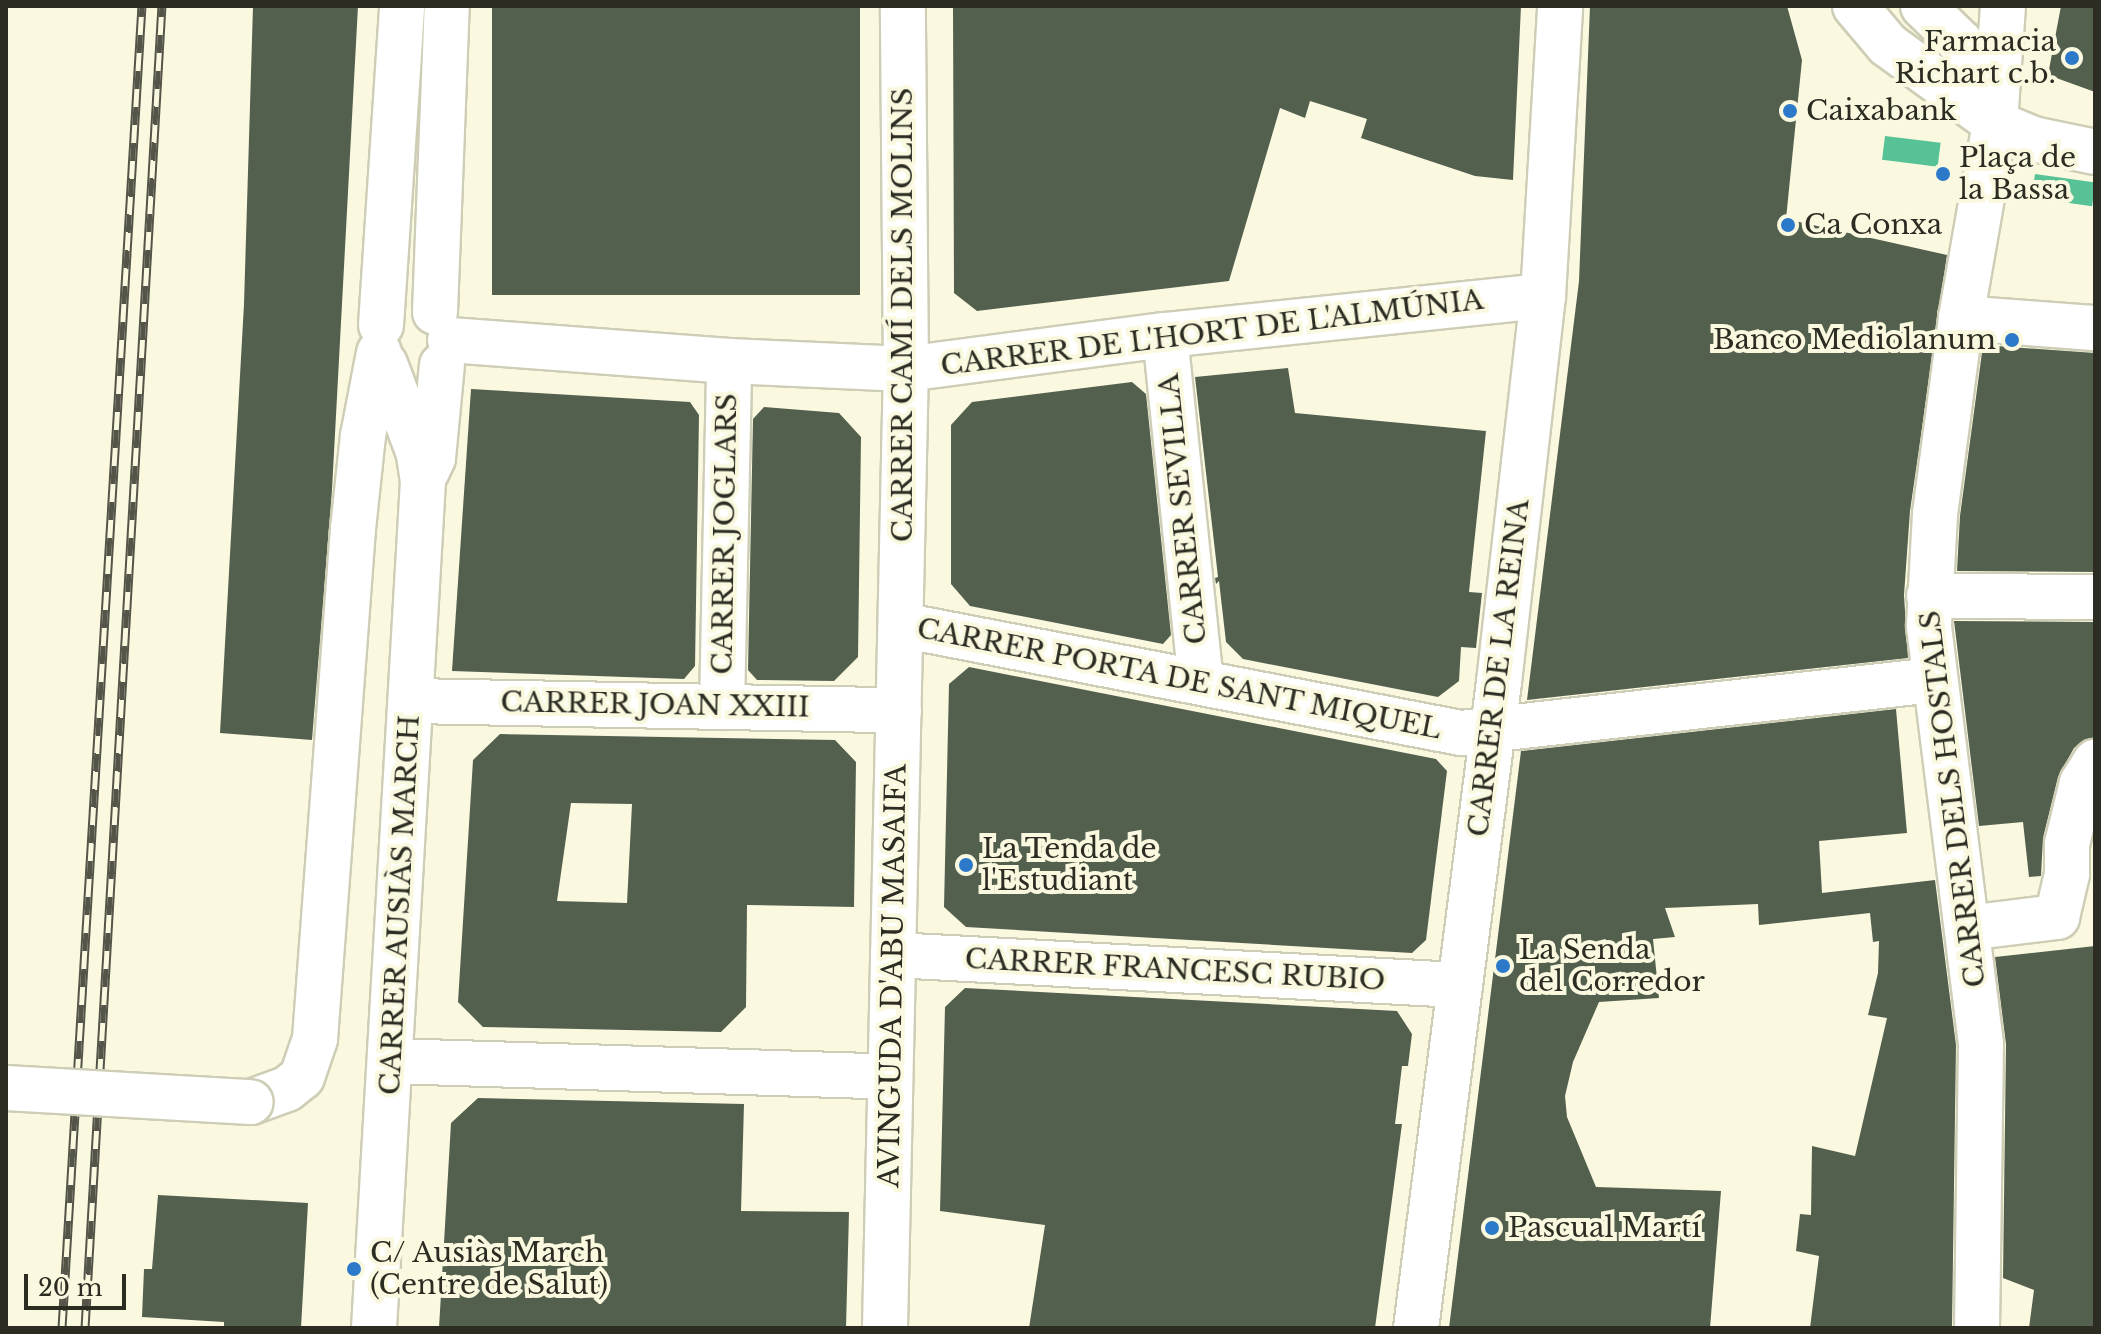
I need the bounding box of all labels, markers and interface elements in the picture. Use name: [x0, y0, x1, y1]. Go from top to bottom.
place label: Farmacia Richart c.b.: [1894, 25, 2056, 91]
marker: Farmacia Richart c.b.: [2063, 49, 2081, 67]
street label: CARRER CAMÍ DELS MOLINS: [886, 87, 920, 543]
place label: Caixabank: [1806, 94, 1956, 128]
marker: Caixabank: [1781, 102, 1799, 120]
place label: Plaça de la Bassa: [1959, 141, 2076, 207]
marker: Plaça de la Bassa: [1934, 165, 1952, 183]
place label: Ca Conxa: [1804, 208, 1943, 242]
marker: Ca Conxa: [1779, 216, 1797, 234]
street label: CARRER DE L'HORT DE L'ALMÚNIA: [938, 283, 1486, 383]
place label: Banco Mediolanum: [1713, 323, 1996, 357]
marker: Banco Mediolanum: [2003, 331, 2021, 349]
street label: CARRER SEVILLA: [1152, 372, 1214, 646]
street label: CARRER JOGLARS: [706, 393, 744, 675]
street label: CARRER DE LA REINA: [1461, 496, 1537, 840]
street label: CARRER DELS HOSTALS: [1913, 608, 1993, 990]
street label: CARRER PORTA DE SANT MIQUEL: [913, 611, 1445, 747]
street label: CARRER JOAN XXIII: [499, 685, 811, 725]
street label: CARRER AUSIÀS MARCH: [373, 713, 427, 1097]
street label: AVINGUDA D'ABU MASAIFA: [872, 763, 914, 1189]
place label: La Tenda de l'Estudiant: [982, 832, 1158, 898]
marker: La Tenda de l'Estudiant: [957, 856, 975, 874]
place label: La Senda del Corredor: [1519, 933, 1705, 999]
street label: CARRER FRANCESC RUBIO: [963, 942, 1387, 998]
marker: La Senda del Corredor: [1494, 957, 1512, 975]
place label: Pascual Martí: [1508, 1211, 1701, 1245]
marker: Pascual Martí: [1483, 1219, 1501, 1237]
place label: C/ Ausiàs March (Centre de Salut): [370, 1236, 608, 1302]
scale bar: [28, 1258, 130, 1308]
marker: C/ Ausiàs March (Centre de Salut): [345, 1260, 363, 1278]
text: 20 m: [38, 1273, 103, 1302]

